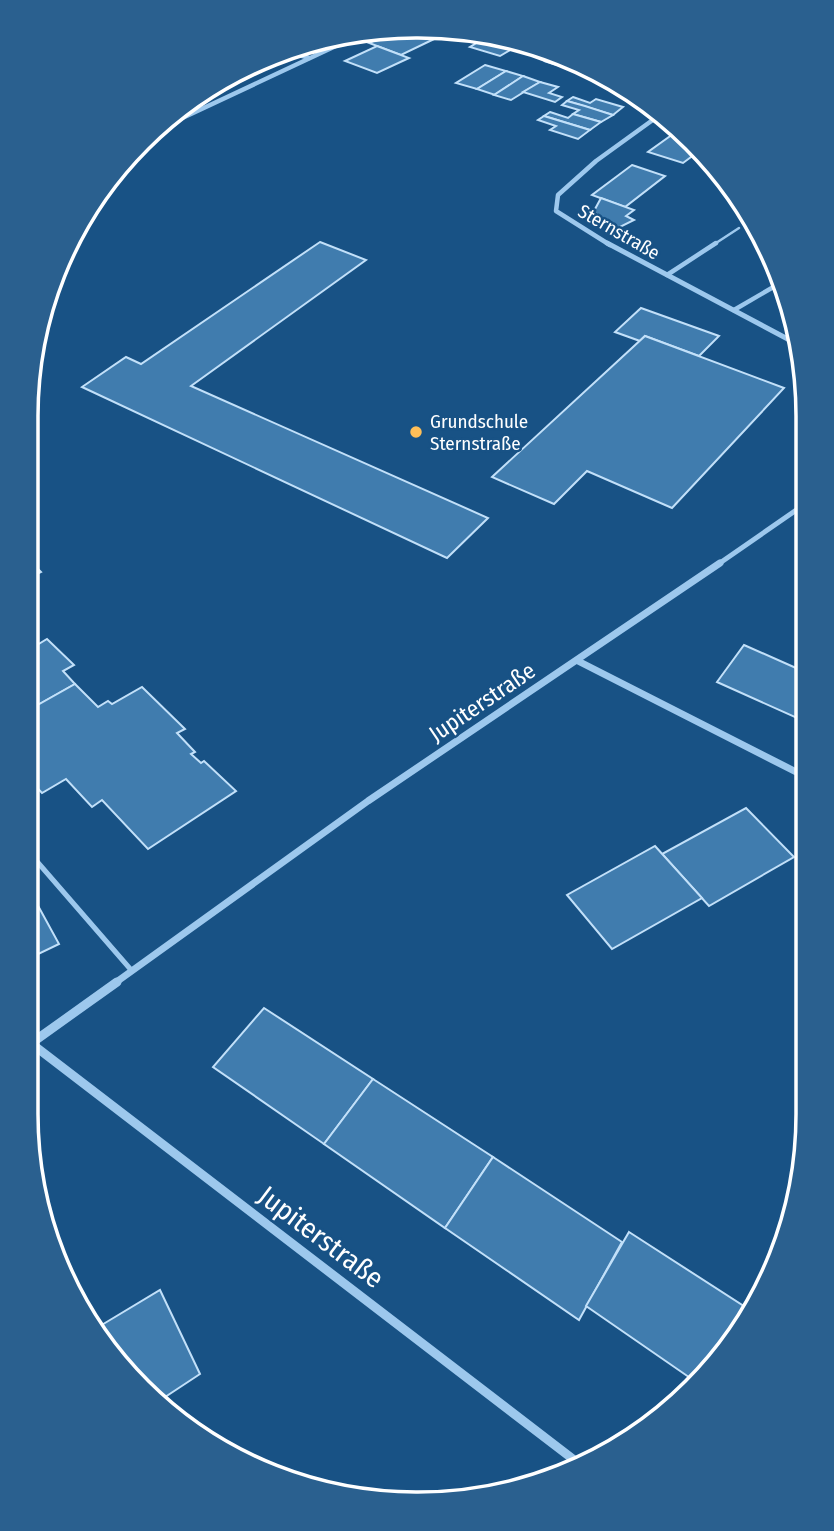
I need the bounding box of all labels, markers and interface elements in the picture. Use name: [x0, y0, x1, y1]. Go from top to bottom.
street label: Sternstraße: [574, 199, 664, 265]
place label: Grundschule Sternstraße: [430, 410, 528, 455]
marker: Grundschule Sternstraße: [408, 424, 424, 440]
street label: Jupiterstraße: [424, 656, 540, 748]
street label: Jupiterstraße: [252, 1179, 390, 1295]

